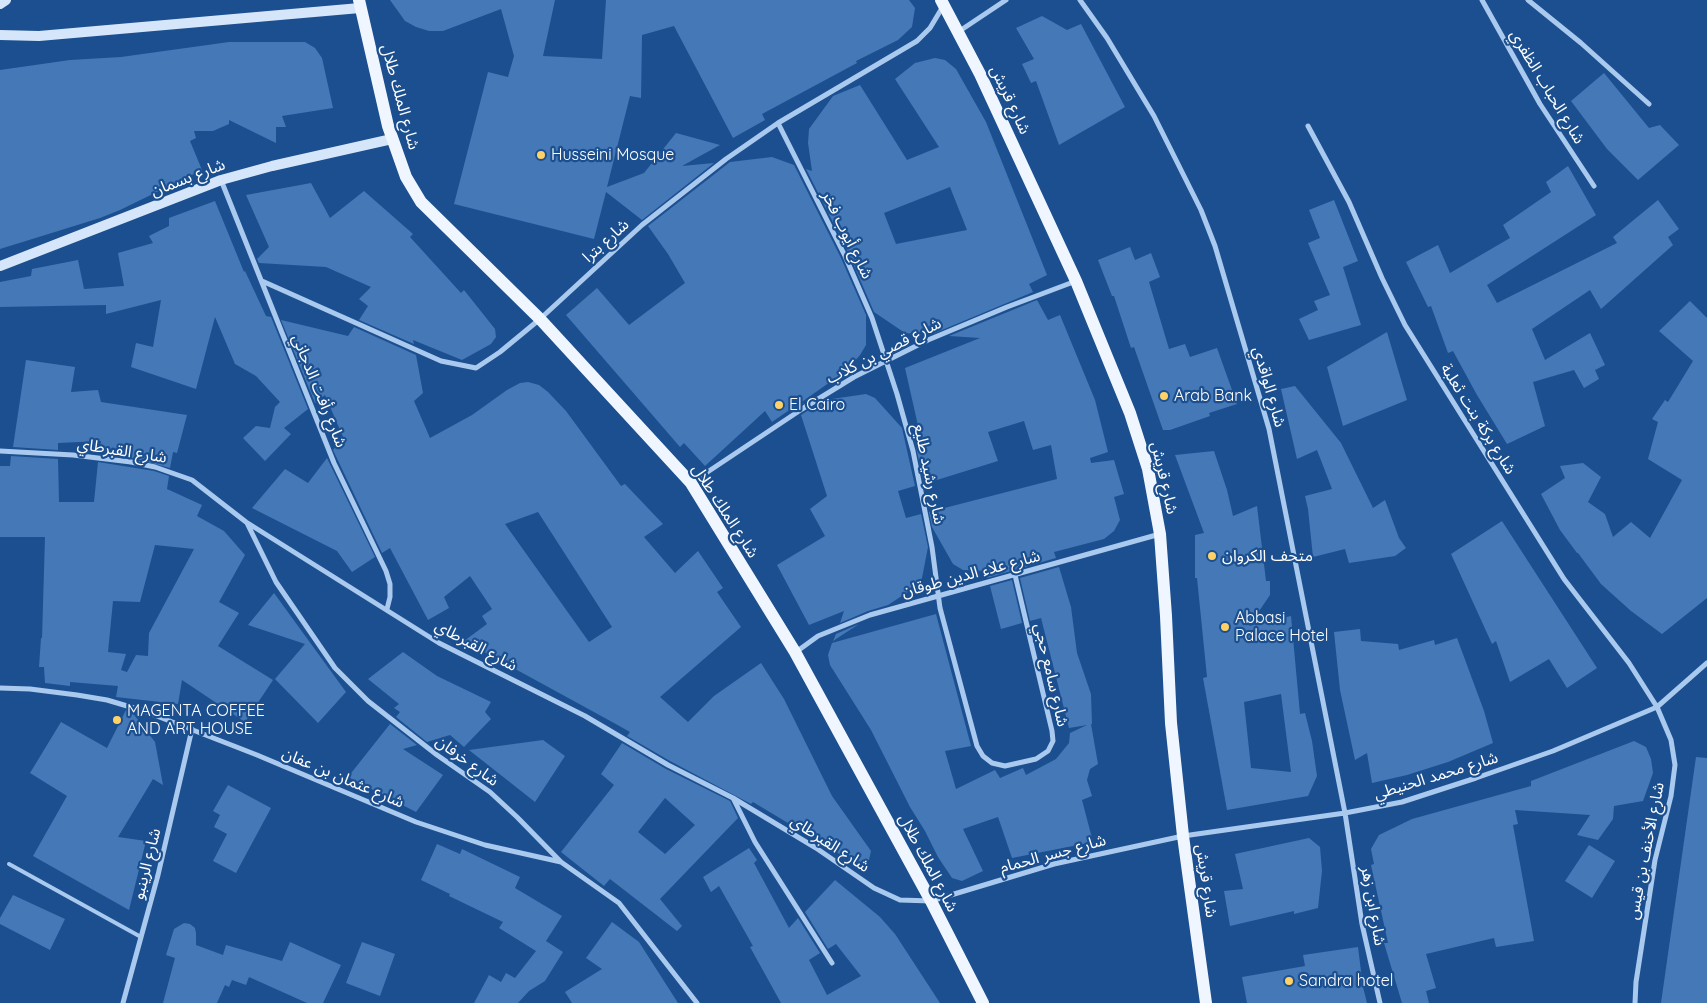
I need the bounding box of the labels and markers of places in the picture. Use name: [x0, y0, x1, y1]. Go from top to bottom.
place label: Husseini Mosque: [551, 145, 674, 165]
marker: Husseini Mosque: [535, 149, 547, 161]
place label: Arab Bank: [1174, 386, 1252, 406]
marker: Arab Bank: [1158, 390, 1170, 402]
place label: El Cairo: [789, 395, 845, 415]
marker: El Cairo: [773, 399, 785, 411]
place label: متحف الكروان: [1222, 546, 1313, 566]
marker: متحف الكروان: [1206, 550, 1218, 562]
place label: Abbasi Palace Hotel: [1235, 608, 1328, 646]
marker: Abbasi Palace Hotel: [1219, 621, 1231, 633]
place label: MAGENTA COFFEE AND ART HOUSE: [127, 701, 265, 739]
marker: MAGENTA COFFEE AND ART HOUSE: [111, 714, 123, 726]
place label: Sandra hotel: [1299, 971, 1393, 991]
marker: Sandra hotel: [1283, 975, 1295, 987]

